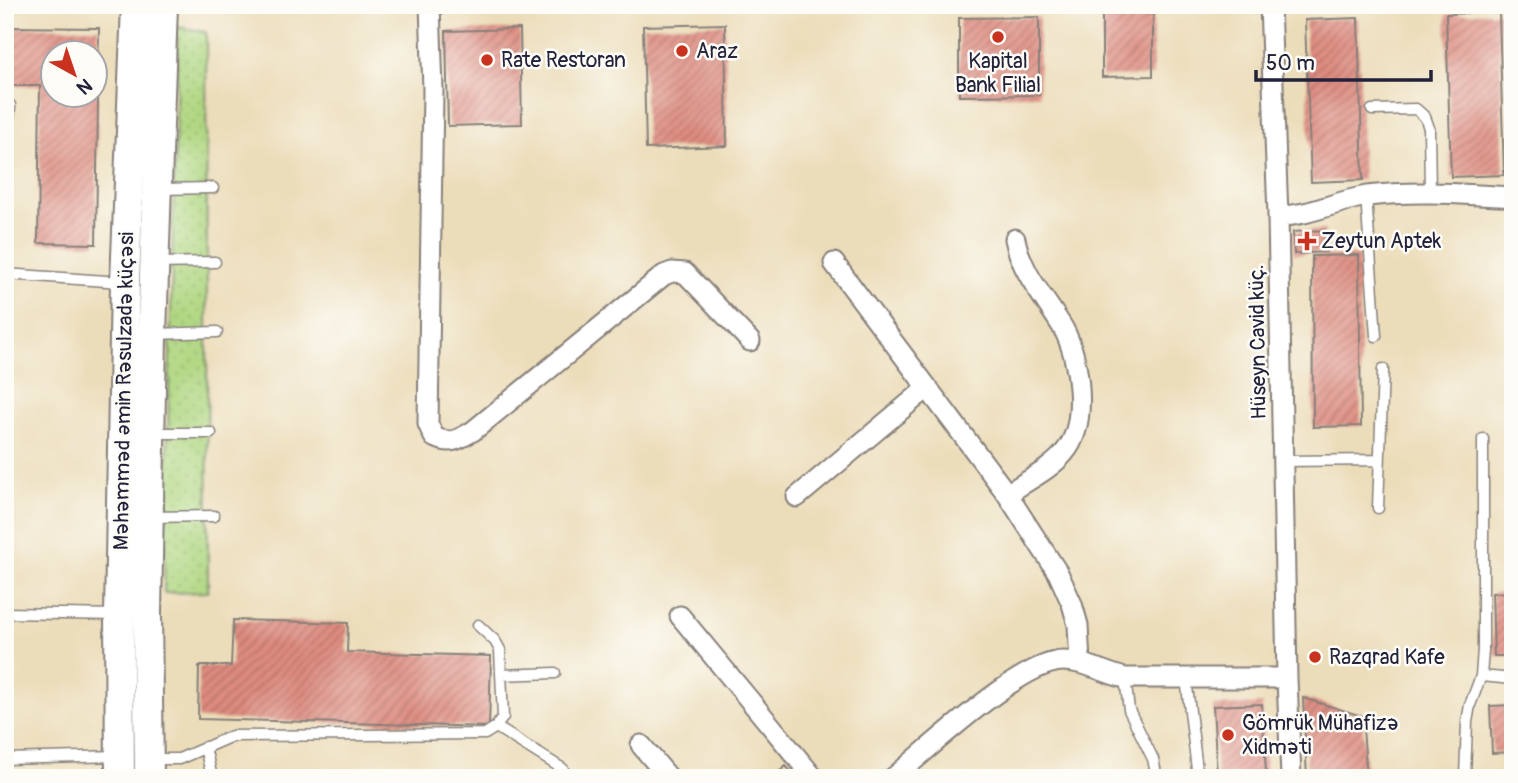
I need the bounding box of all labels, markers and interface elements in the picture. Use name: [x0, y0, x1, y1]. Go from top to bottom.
marker: Kapital Bank Filial: [990, 29, 1006, 45]
north arrow: [38, 38, 108, 108]
place label: Araz: [696, 38, 738, 65]
scale bar: [1256, 38, 1430, 82]
marker: Araz: [674, 43, 690, 59]
place label: Rate Restoran: [501, 47, 626, 74]
place label: Kapital Bank Filial: [955, 48, 1041, 99]
text: 50 m: [1266, 50, 1315, 77]
marker: Rate Restoran: [479, 52, 495, 68]
text: N: [72, 73, 97, 100]
place label: Zeytun Aptek: [1321, 228, 1441, 255]
street label: Məhəmməd Əmin Rəsulzadə küçəsi: [108, 231, 140, 550]
marker: Zeytun Aptek: [1299, 233, 1315, 249]
street label: Hüseyn Cavid küç.: [1243, 264, 1273, 420]
place label: Razqrad Kafe: [1329, 644, 1445, 671]
marker: Razqrad Kafe: [1307, 649, 1323, 665]
place label: Gömrük Mühafizə Xidməti: [1242, 710, 1399, 761]
marker: Gömrük Mühafizə Xidməti: [1220, 727, 1236, 743]

